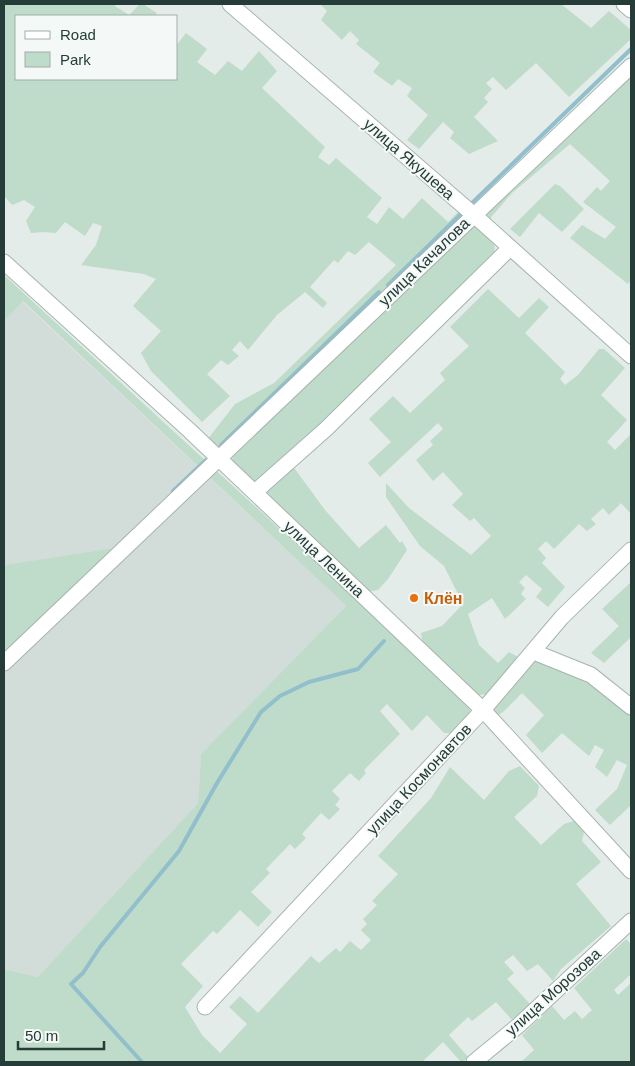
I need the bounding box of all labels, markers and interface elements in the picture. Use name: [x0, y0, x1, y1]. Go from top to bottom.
legend: [15, 15, 178, 80]
text: Road: [60, 26, 96, 43]
text: Park: [60, 51, 91, 68]
street label: улица Якушева: [360, 115, 458, 203]
street label: улица Качалова: [375, 214, 473, 310]
street label: улица Ленина: [280, 518, 368, 601]
place label: Клён: [424, 590, 463, 607]
marker: Клён: [408, 592, 420, 604]
street label: улица Космонавтов: [363, 720, 475, 838]
street label: улица Морозова: [502, 945, 604, 1039]
scale bar: [18, 1018, 104, 1050]
text: 50 m: [25, 1027, 58, 1044]

